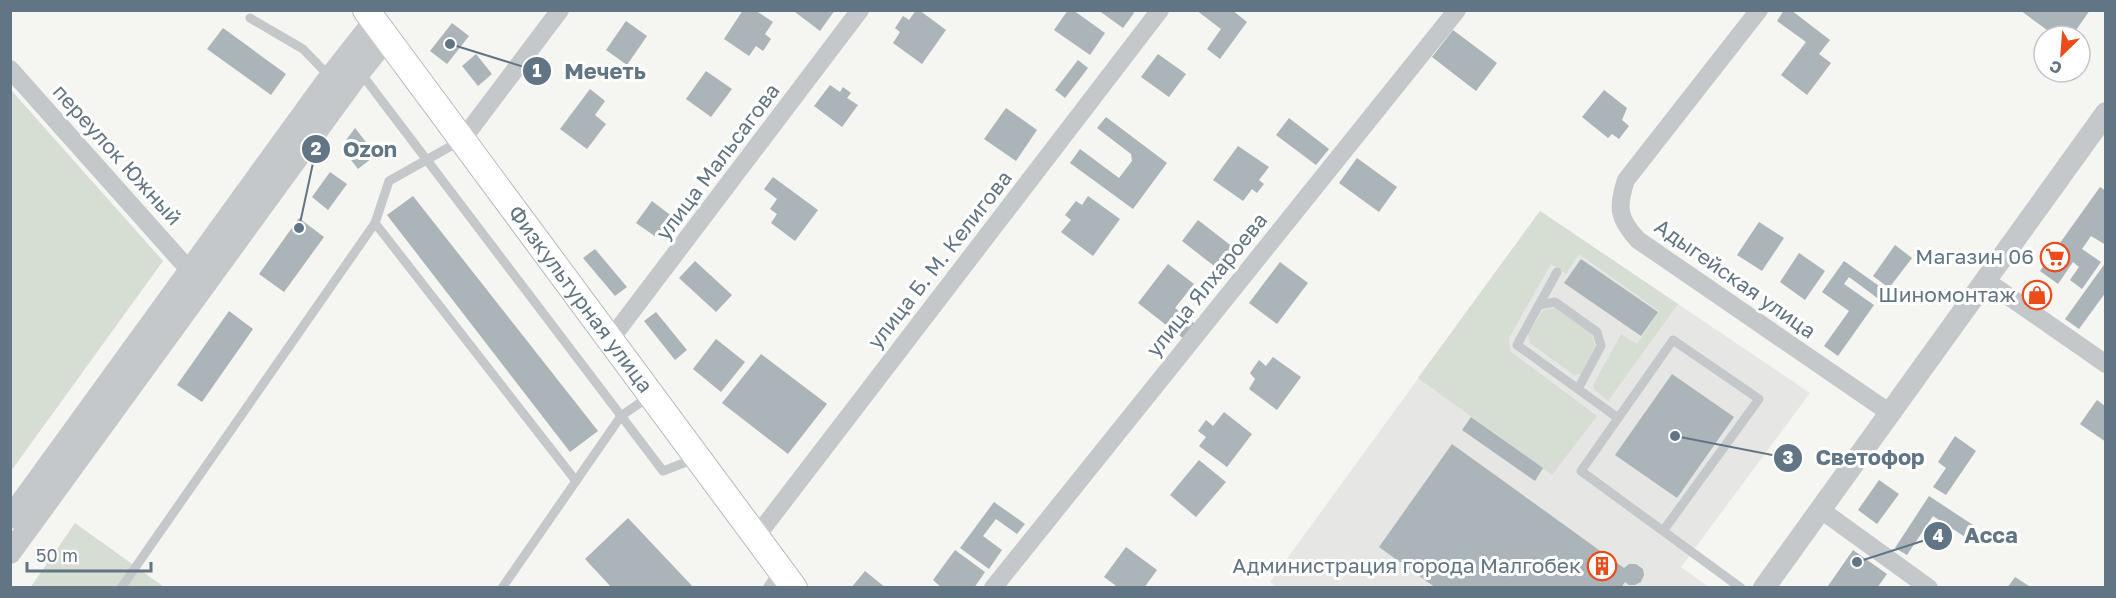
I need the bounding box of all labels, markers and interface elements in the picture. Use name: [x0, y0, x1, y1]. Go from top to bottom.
north arrow: [2032, 24, 2092, 84]
callout: Мечеть: [522, 51, 658, 91]
text: С: [2046, 56, 2065, 79]
text: Мечеть: [564, 57, 646, 84]
text: 1: [532, 59, 542, 81]
street label: улица Мальсагова: [650, 78, 785, 245]
street label: переулок Южный: [48, 79, 188, 230]
callout: Ozon: [301, 129, 409, 169]
text: Ozon: [343, 135, 397, 162]
text: 2: [311, 137, 322, 159]
street label: улица Б. М. Келигова: [862, 165, 1017, 354]
street label: Физкультурная улица: [503, 200, 659, 398]
street label: улица Ялхароева: [1140, 207, 1272, 362]
street label: Адыгейская улица: [1650, 213, 1821, 344]
supermarket icon: Магазин 06: [2039, 241, 2071, 273]
place label: Магазин 06: [1915, 243, 2034, 269]
shop icon: Шиномонтаж: [2021, 279, 2053, 311]
place label: Шиномонтаж: [1878, 281, 2016, 307]
callout: Светофор: [1773, 438, 1937, 478]
text: Светофор: [1815, 443, 1925, 470]
text: 3: [1783, 446, 1794, 468]
callout: Асса: [1923, 516, 2030, 556]
text: Асса: [1964, 521, 2018, 548]
text: 4: [1932, 524, 1944, 546]
scale bar: [27, 535, 152, 573]
text: 50 m: [36, 544, 78, 566]
building icon: Администрация города Малгобек: [1586, 550, 1618, 582]
place label: Администрация города Малгобек: [1232, 552, 1581, 578]

